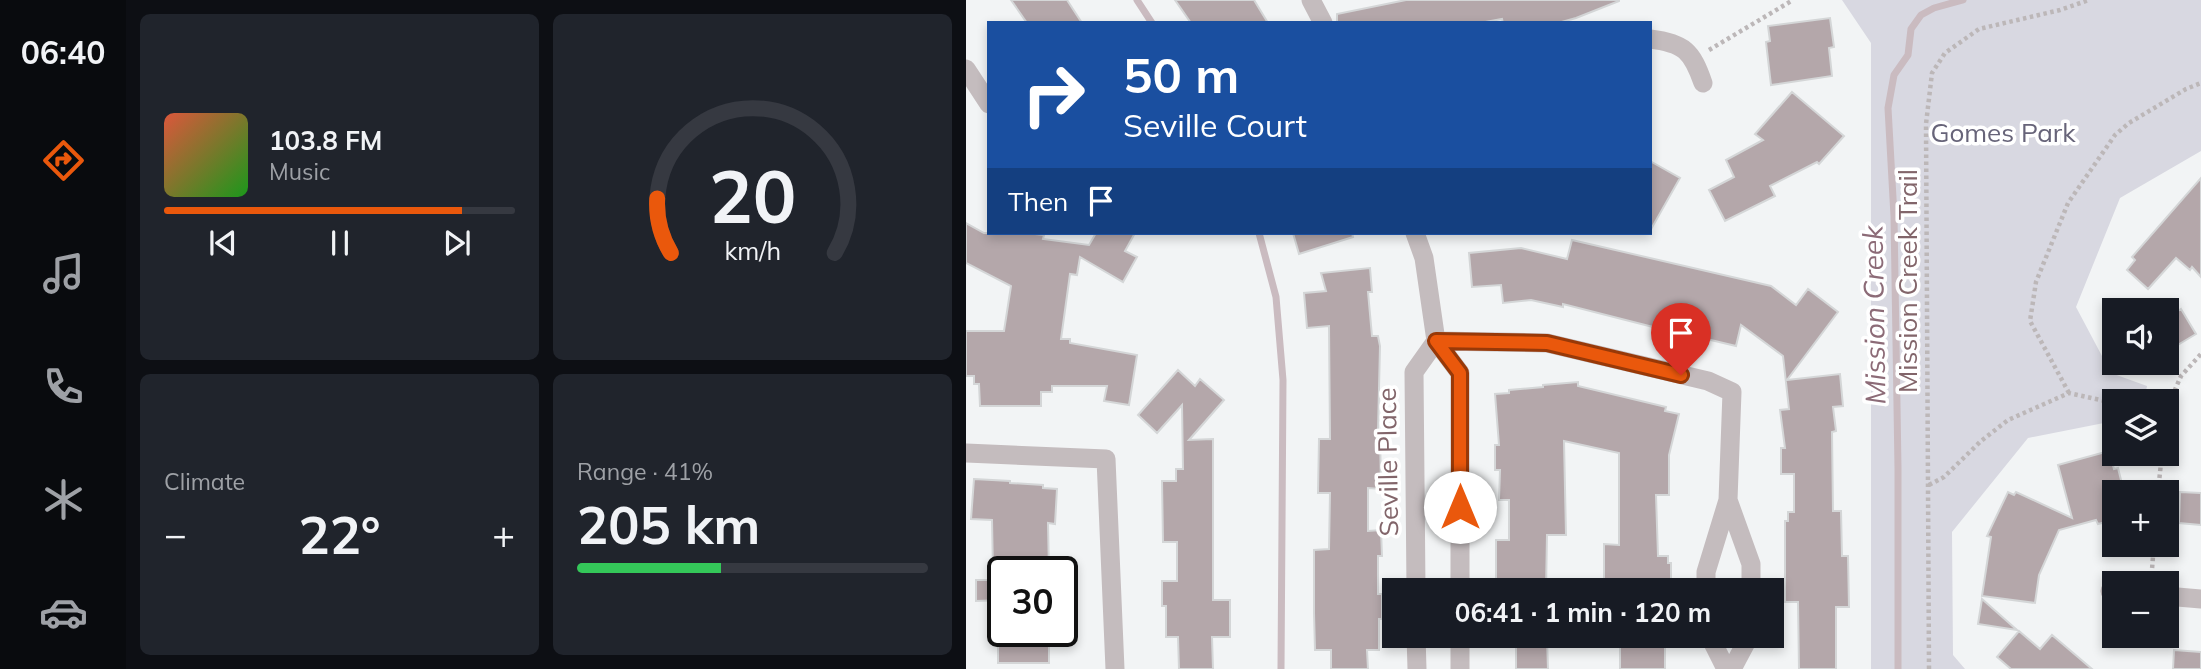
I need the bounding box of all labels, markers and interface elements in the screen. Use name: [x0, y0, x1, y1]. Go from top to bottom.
text: 06:40: [21, 32, 105, 72]
text: 50 m: [1123, 44, 1239, 105]
icon: right: [1008, 49, 1099, 140]
text: Seville Court: [1123, 105, 1307, 145]
park label: Gomes Park: [1930, 116, 2076, 149]
text: 103.8 FM: [269, 124, 382, 157]
icon: directions: [39, 136, 88, 185]
text: 20: [709, 151, 796, 242]
text: Music: [269, 157, 330, 186]
street label: Mission Creek Trail: [1891, 169, 1924, 393]
icon: arrive: [1082, 182, 1120, 220]
text: Then: [1008, 185, 1068, 218]
icon: previous: [204, 224, 242, 262]
icon: pause: [321, 224, 359, 262]
icon: next: [438, 224, 476, 262]
water label: Mission Creek: [1854, 224, 1893, 405]
text: km/h: [724, 235, 781, 266]
icon: music: [39, 249, 88, 298]
map controls: [2102, 298, 2179, 648]
button: sound: [2102, 298, 2179, 375]
pin: [1651, 303, 1711, 375]
icon: arrive: [1662, 314, 1700, 352]
icon: phone: [39, 362, 88, 411]
street label: Seville Place: [1370, 387, 1405, 537]
button: layers: [2102, 389, 2179, 466]
text: Range · 41%: [577, 457, 713, 486]
text: Climate: [164, 467, 245, 496]
position arrow: [1423, 470, 1497, 544]
icon: climate: [39, 475, 88, 524]
button: +: [2102, 480, 2179, 557]
text: 205 km: [577, 492, 760, 557]
text: 22°: [298, 502, 381, 567]
text: −: [164, 510, 187, 558]
text: +: [492, 510, 515, 558]
speed limit sign: 30: [987, 556, 1078, 647]
button: −: [2102, 571, 2179, 648]
icon: car: [39, 588, 88, 637]
text: 06:41 · 1 min · 120 m: [1455, 596, 1711, 629]

